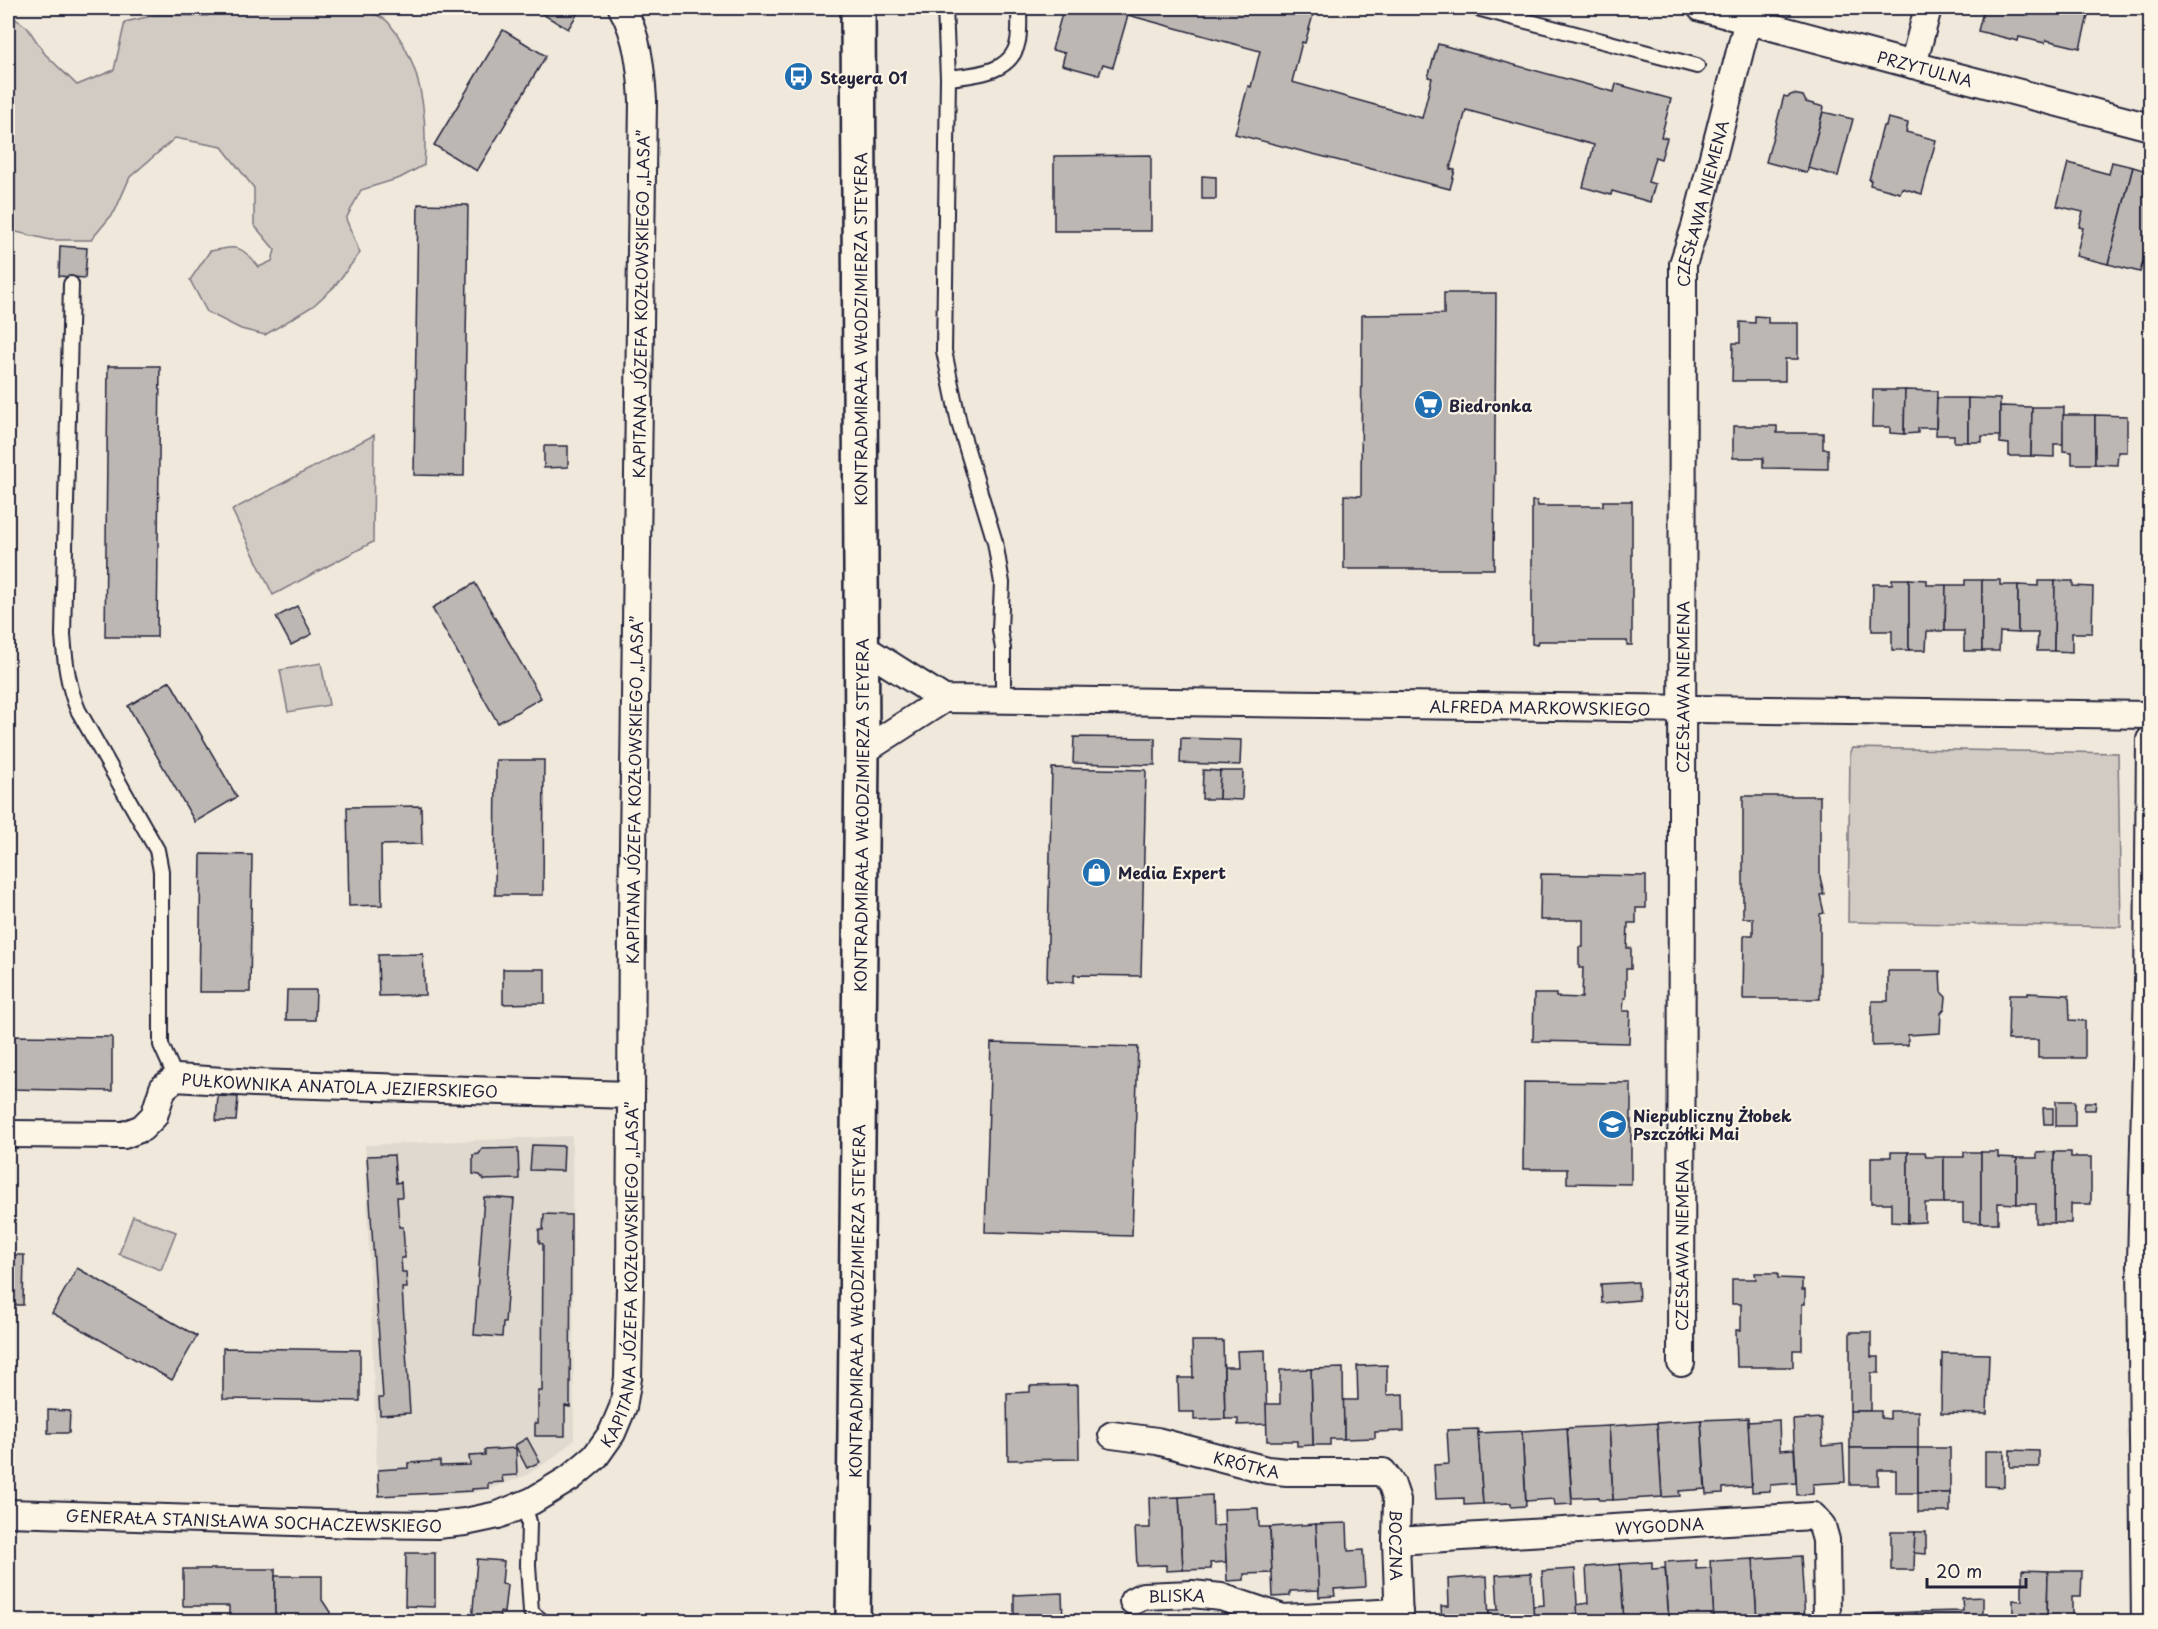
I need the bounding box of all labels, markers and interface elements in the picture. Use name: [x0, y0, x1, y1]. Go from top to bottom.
street label: PRZYTULNA: [1875, 44, 1975, 92]
bus stop icon: Steyera 01: [783, 61, 815, 93]
place label: Steyera 01: [820, 65, 908, 89]
street label: CZESŁAWA NIEMENA: [1671, 117, 1734, 287]
street label: KAPITANA JÓZEFA KOZŁOWSKIEGO „LASA”: [626, 130, 655, 479]
street label: KONTRADMIRAŁA WŁODZIMIERZA STEYERA: [848, 152, 872, 506]
supermarket icon: Biedronka: [1412, 389, 1444, 421]
place label: Biedronka: [1449, 393, 1532, 417]
street label: CZESŁAWA NIEMENA: [1670, 601, 1694, 773]
street label: KAPITANA JÓZEFA KOZŁOWSKIEGO „LASA”: [620, 616, 648, 964]
street label: KONTRADMIRAŁA WŁODZIMIERZA STEYERA: [848, 638, 874, 992]
street label: ALFREDA MARKOWSKIEGO: [1429, 693, 1651, 720]
shop icon: Media Expert: [1081, 856, 1113, 888]
place label: Media Expert: [1118, 860, 1226, 884]
street label: PUŁKOWNIKA ANATOLA JEZIERSKIEGO: [181, 1066, 498, 1103]
street label: KAPITANA JÓZEFA KOZŁOWSKIEGO „LASA”: [594, 1102, 643, 1452]
place label: Niepubliczny Żłobek Pszczółki Mai: [1633, 1103, 1792, 1145]
school or university icon: Niepubliczny Żłobek Pszczółki Mai: [1596, 1108, 1628, 1140]
street label: KONTRADMIRAŁA WŁODZIMIERZA STEYERA: [842, 1124, 870, 1478]
street label: CZESŁAWA NIEMENA: [1669, 1159, 1693, 1331]
street label: KRÓTKA: [1211, 1444, 1280, 1483]
street label: GENERAŁA STANISŁAWA SOCHACZEWSKIEGO: [65, 1503, 442, 1537]
street label: BOCZNA: [1384, 1509, 1409, 1581]
street label: WYGODNA: [1614, 1511, 1705, 1540]
scale bar: [1927, 1551, 2026, 1589]
text: 20 m: [1936, 1557, 1982, 1584]
street label: BLISKA: [1148, 1582, 1207, 1608]

